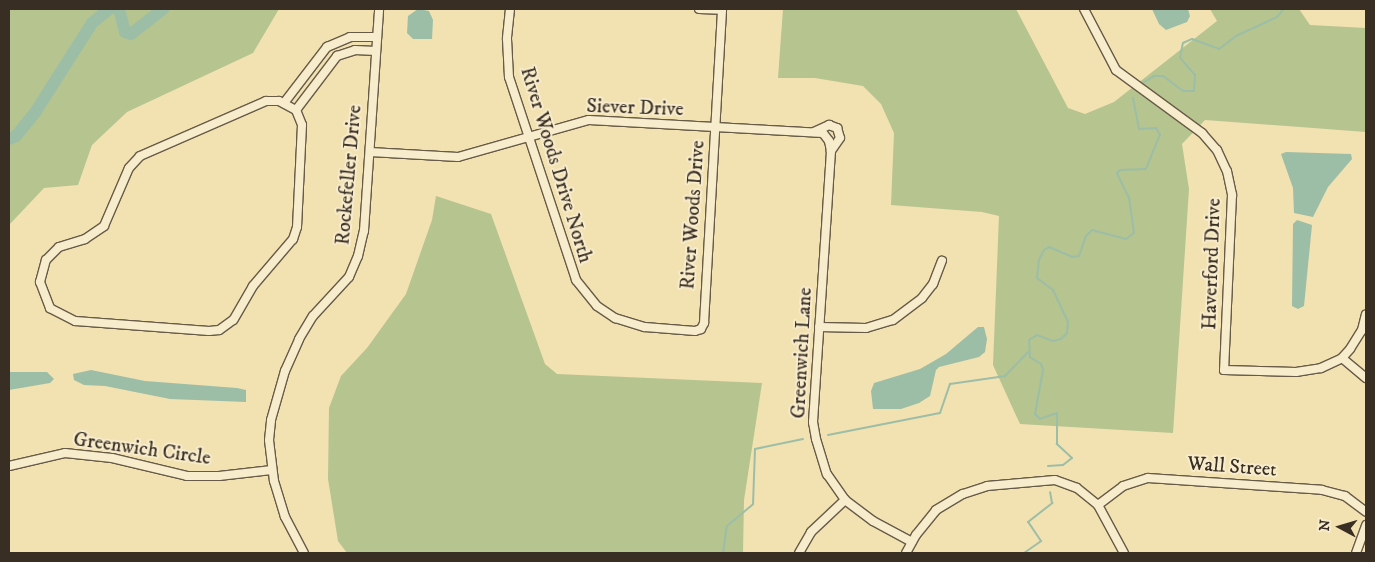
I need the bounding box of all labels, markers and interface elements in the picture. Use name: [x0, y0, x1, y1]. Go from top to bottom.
street label: River Woods Drive North: [515, 64, 597, 266]
street label: Siever Drive: [586, 94, 684, 122]
street label: Rockefeller Drive: [331, 104, 367, 246]
street label: River Woods Drive: [676, 140, 710, 290]
street label: Haverford Drive: [1198, 198, 1226, 330]
street label: Greenwich Lane: [787, 287, 817, 419]
street label: Greenwich Circle: [72, 427, 212, 471]
street label: Wall Street: [1187, 452, 1277, 482]
north arrow: [1315, 502, 1365, 552]
text: N: [1316, 519, 1335, 532]

